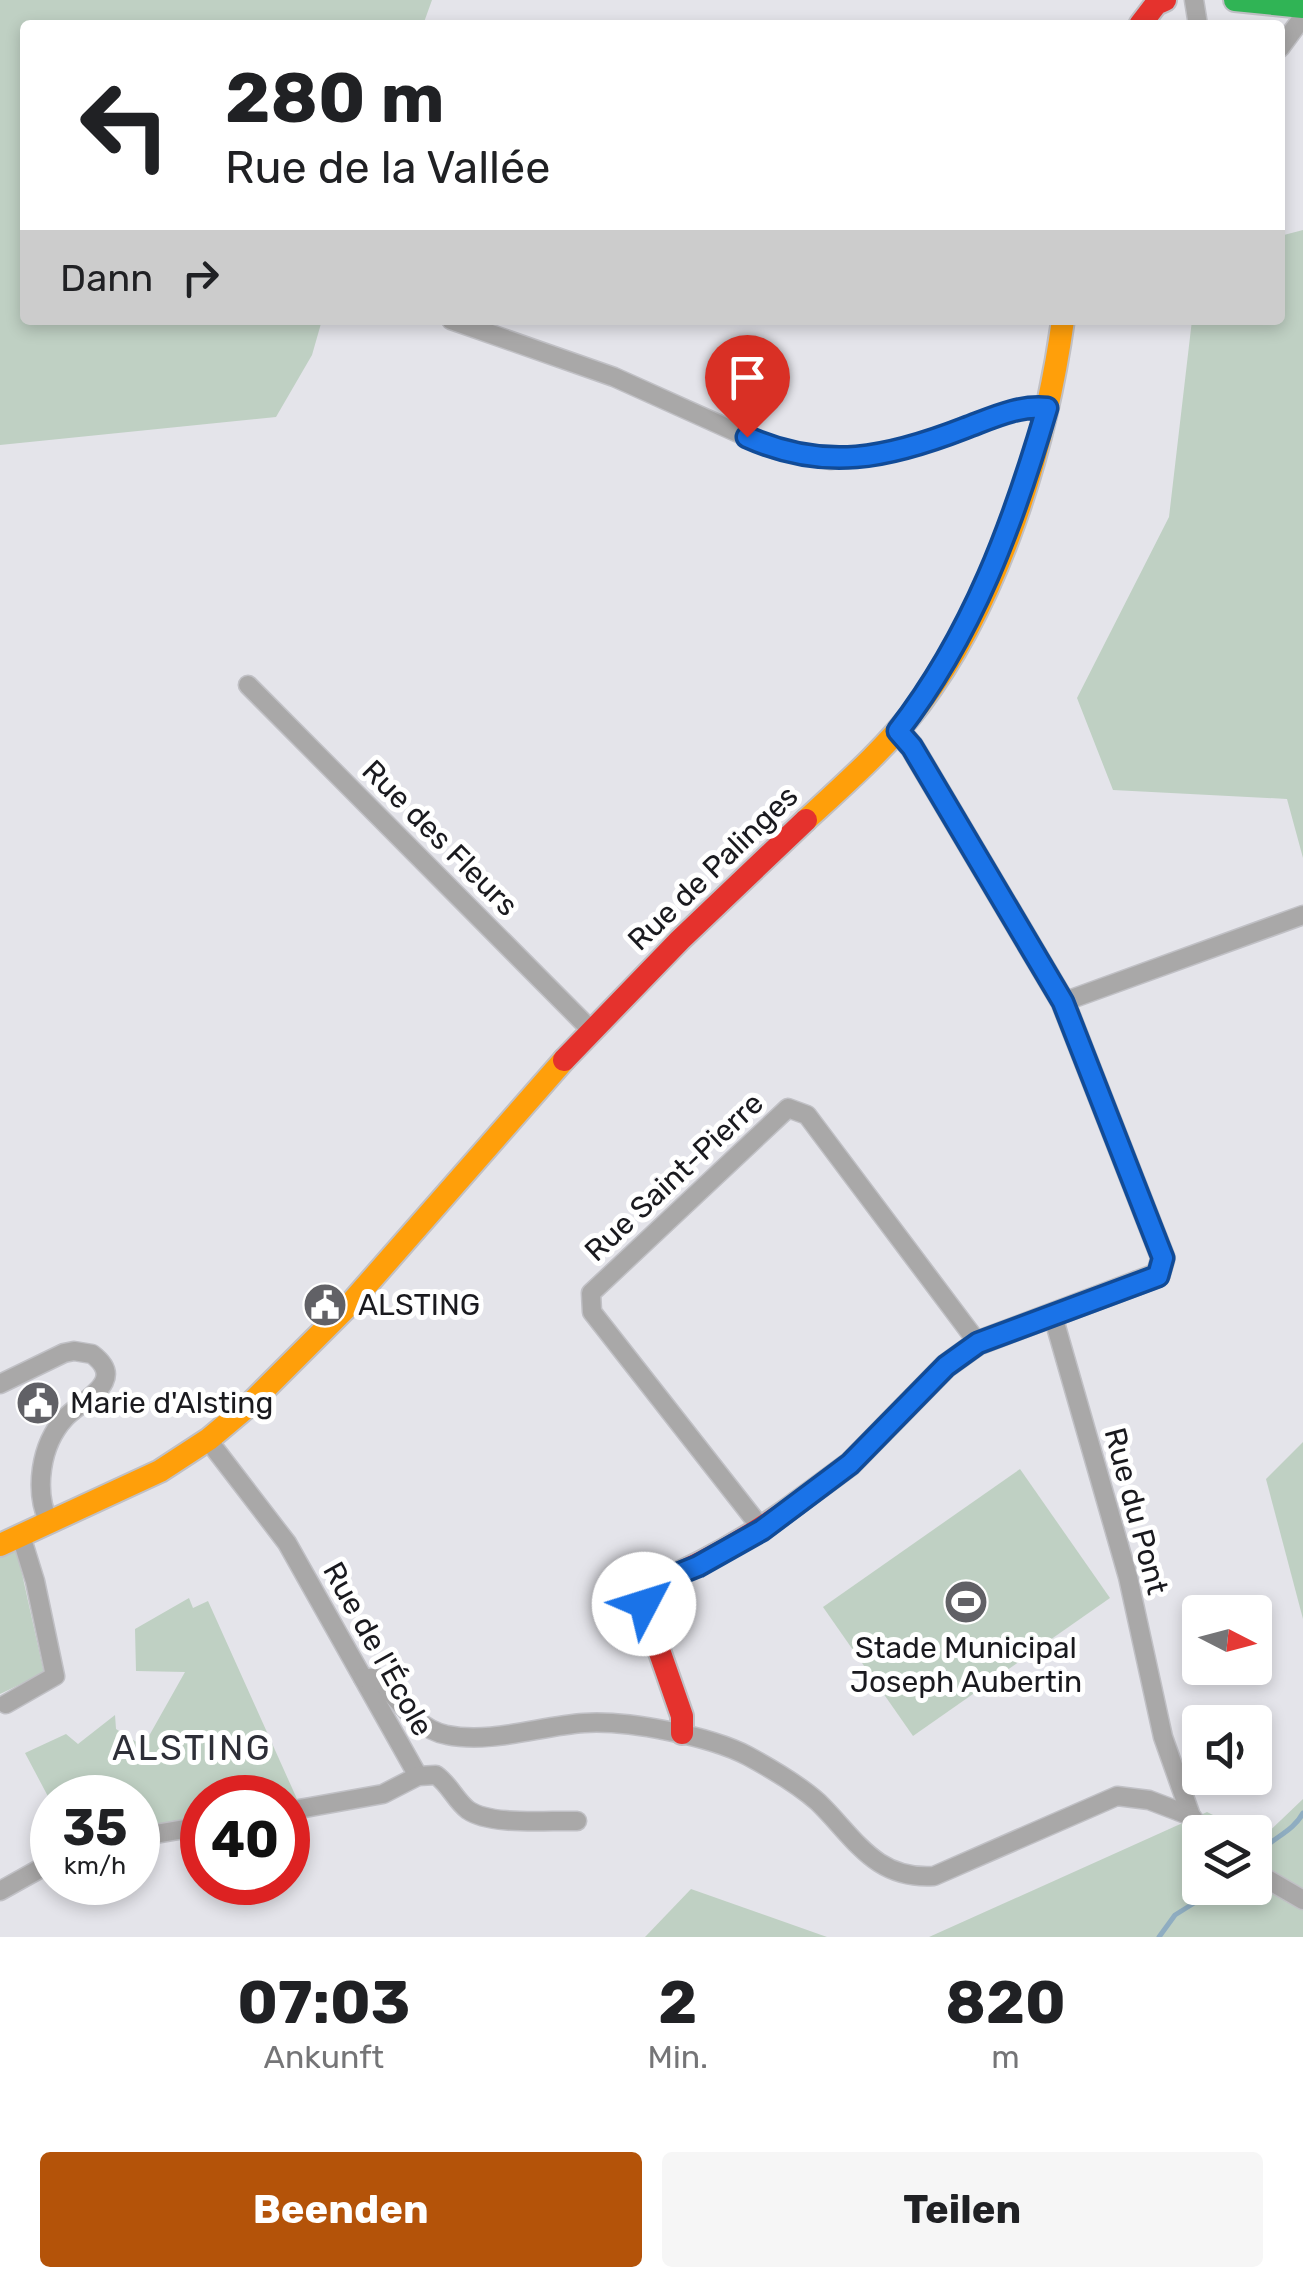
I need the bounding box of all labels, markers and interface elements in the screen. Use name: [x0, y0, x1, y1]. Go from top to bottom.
text: 280 m: [225, 57, 445, 140]
icon: left: [60, 60, 190, 190]
text: Rue de la Vallée: [225, 141, 550, 194]
icon: right: [173, 250, 228, 305]
text: Dann: [60, 255, 153, 301]
pin: [705, 335, 790, 438]
icon: arrive: [720, 350, 775, 405]
street label: Rue des Fleurs: [355, 753, 525, 923]
street label: Rue de Palinges: [621, 778, 805, 958]
street label: Rue Saint-Pierre: [577, 1085, 771, 1269]
public building icon: ALSTING: [302, 1282, 348, 1328]
place label: ALSTING: [358, 1287, 480, 1323]
public building icon: Marie d'Alsting: [15, 1380, 61, 1426]
place label: Marie d'Alsting: [70, 1385, 273, 1421]
street label: Rue du Pont: [1096, 1424, 1176, 1599]
position arrow: [592, 1552, 696, 1656]
street label: Rue de l'École: [315, 1556, 441, 1742]
sports icon: Stade Municipal Joseph Aubertin: [943, 1579, 989, 1625]
north arrow: [1182, 1595, 1272, 1685]
map controls: [1182, 1595, 1272, 1905]
place label: Stade Municipal Joseph Aubertin: [850, 1630, 1082, 1700]
button: sound: [1182, 1705, 1272, 1795]
district label: ALSTING: [112, 1727, 272, 1769]
speed limit sign: 40: [180, 1775, 310, 1905]
text: 35: [62, 1798, 128, 1858]
button: layers: [1182, 1815, 1272, 1905]
text: km/h: [64, 1851, 126, 1880]
text: 07:03: [237, 1967, 410, 2038]
text: 2: [658, 1967, 697, 2038]
text: 820: [945, 1967, 1066, 2038]
text: Ankunft: [263, 2038, 384, 2076]
text: Min.: [647, 2038, 708, 2076]
text: m: [991, 2038, 1020, 2076]
button: Beenden: [40, 2152, 642, 2267]
button: Teilen: [662, 2152, 1263, 2267]

